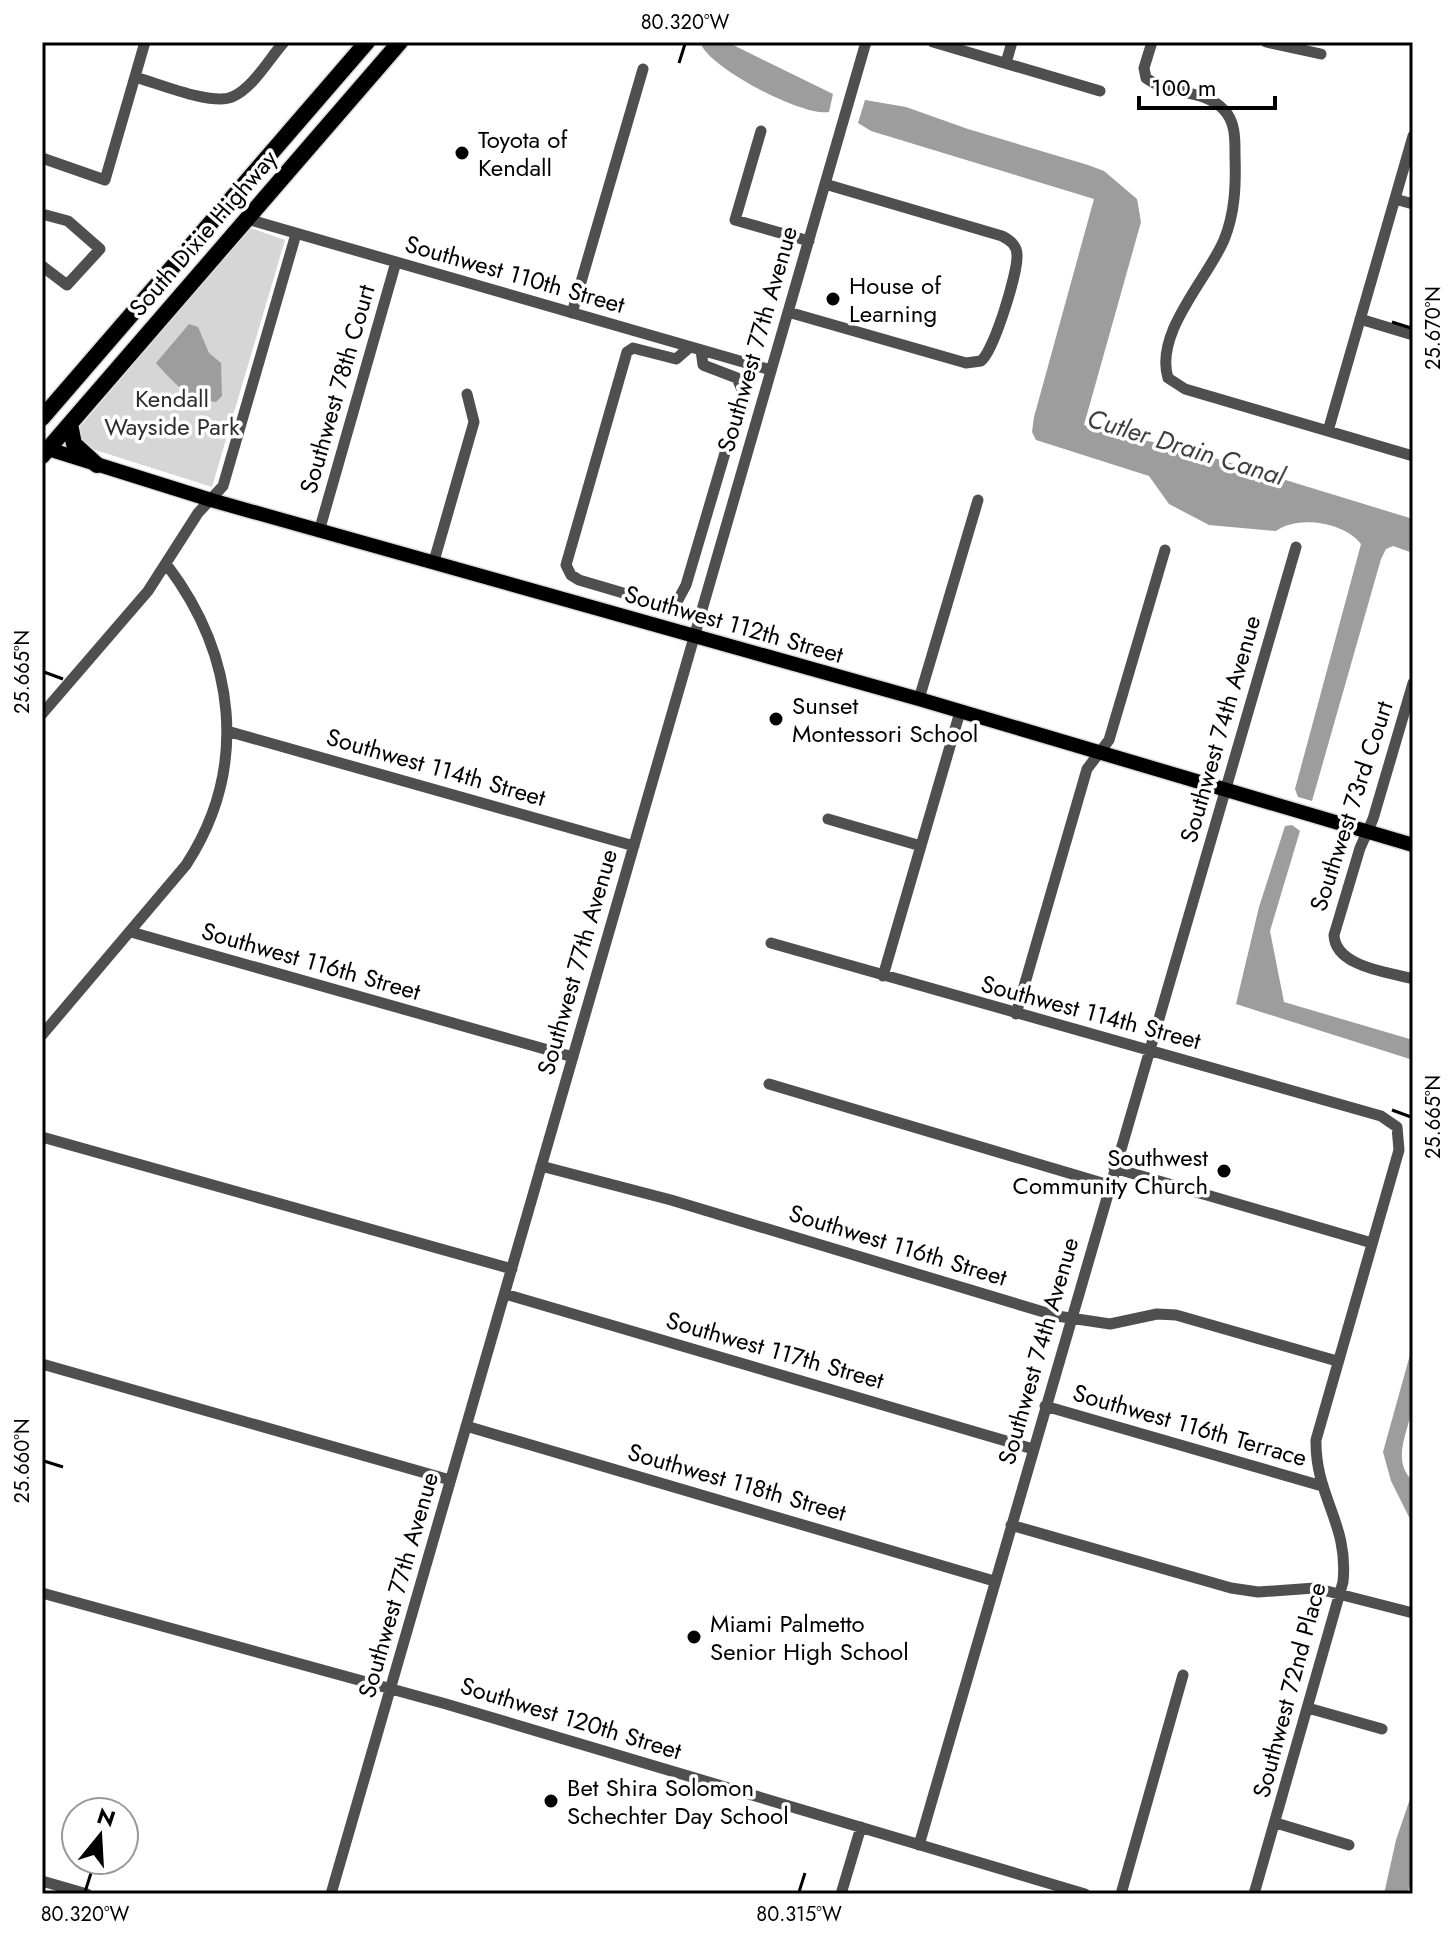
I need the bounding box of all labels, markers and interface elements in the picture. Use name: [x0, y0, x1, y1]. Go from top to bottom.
text: 80.320°W: [641, 8, 729, 37]
scale bar: [1139, 60, 1275, 110]
text: 100 m: [1151, 70, 1217, 105]
place label: Toyota of Kendall: [478, 122, 568, 185]
street label: South Dixie Highway: [121, 142, 286, 324]
marker: Toyota of Kendall: [453, 144, 471, 162]
street label: Southwest 77th Avenue: [708, 222, 806, 456]
street label: Southwest 110th Street: [401, 226, 629, 322]
place label: House of Learning: [849, 268, 942, 331]
street label: Southwest 78th Court: [290, 280, 384, 497]
text: 25.670°N: [1419, 286, 1448, 370]
marker: House of Learning: [824, 290, 842, 308]
park label: Kendall Wayside Park: [104, 381, 240, 444]
water label: Cutler Drain Canal: [1083, 399, 1291, 495]
street label: Southwest 112th Street: [620, 576, 848, 672]
street label: Southwest 74th Avenue: [1171, 611, 1269, 847]
text: 25.665°N: [8, 630, 37, 714]
place label: Sunset Montessori School: [792, 688, 978, 751]
street label: Southwest 73rd Court: [1301, 696, 1402, 916]
marker: Sunset Montessori School: [767, 710, 785, 728]
street label: Southwest 114th Street: [322, 719, 550, 815]
street label: Southwest 77th Avenue: [528, 845, 626, 1079]
street label: Southwest 116th Street: [197, 913, 425, 1009]
street label: Southwest 114th Street: [977, 966, 1205, 1058]
text: 25.665°N: [1419, 1075, 1448, 1159]
place label: Southwest Community Church: [1012, 1140, 1208, 1203]
marker: Southwest Community Church: [1215, 1162, 1233, 1180]
street label: Southwest 116th Street: [785, 1195, 1012, 1295]
street label: Southwest 74th Avenue: [989, 1233, 1087, 1469]
street label: Southwest 117th Street: [662, 1302, 888, 1398]
street label: Southwest 116th Terrace: [1069, 1375, 1311, 1475]
text: 25.660°N: [8, 1419, 37, 1503]
street label: Southwest 118th Street: [624, 1434, 850, 1530]
street label: Southwest 77th Avenue: [349, 1468, 447, 1702]
street label: Southwest 72nd Place: [1243, 1578, 1335, 1802]
place label: Miami Palmetto Senior High School: [710, 1606, 909, 1669]
marker: Miami Palmetto Senior High School: [685, 1628, 703, 1646]
street label: Southwest 120th Street: [456, 1668, 686, 1768]
place label: Bet Shira Solomon Schechter Day School: [567, 1770, 789, 1833]
marker: Bet Shira Solomon Schechter Day School: [542, 1792, 560, 1810]
north arrow: [60, 1796, 140, 1876]
text: N: [93, 1799, 119, 1835]
text: 80.320°W: [41, 1900, 129, 1929]
text: 80.315°W: [756, 1900, 842, 1929]

